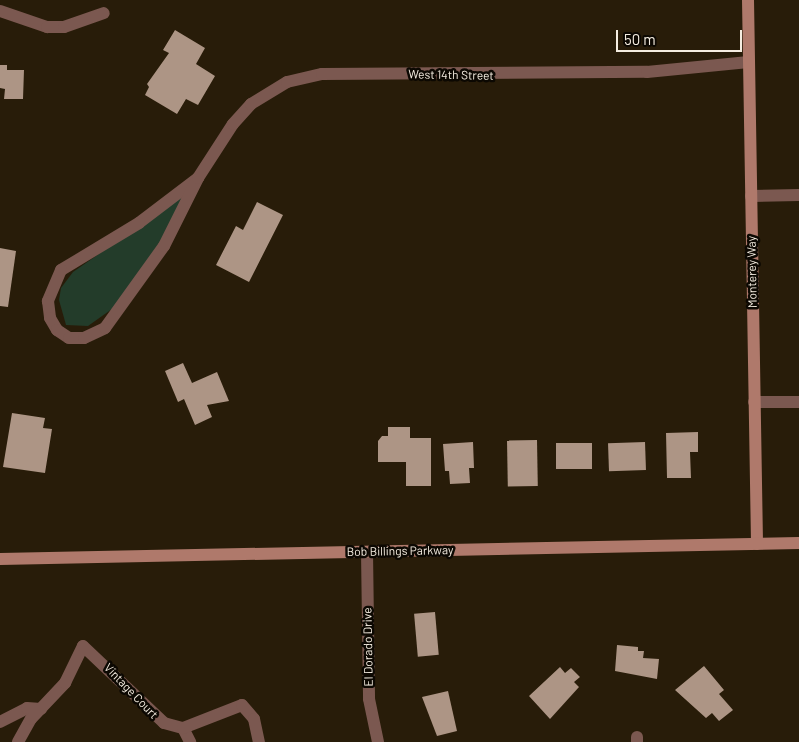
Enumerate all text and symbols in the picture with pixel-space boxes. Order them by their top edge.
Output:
scale bar [619,20,745,52]
text: 50 m [624,30,656,48]
street label: West 14th Street [408,67,494,83]
street label: Monterey Way [744,236,760,308]
street label: Bob Billings Parkway [346,543,454,559]
street label: El Dorado Drive [360,607,376,687]
street label: Vintage Court [101,660,161,722]

